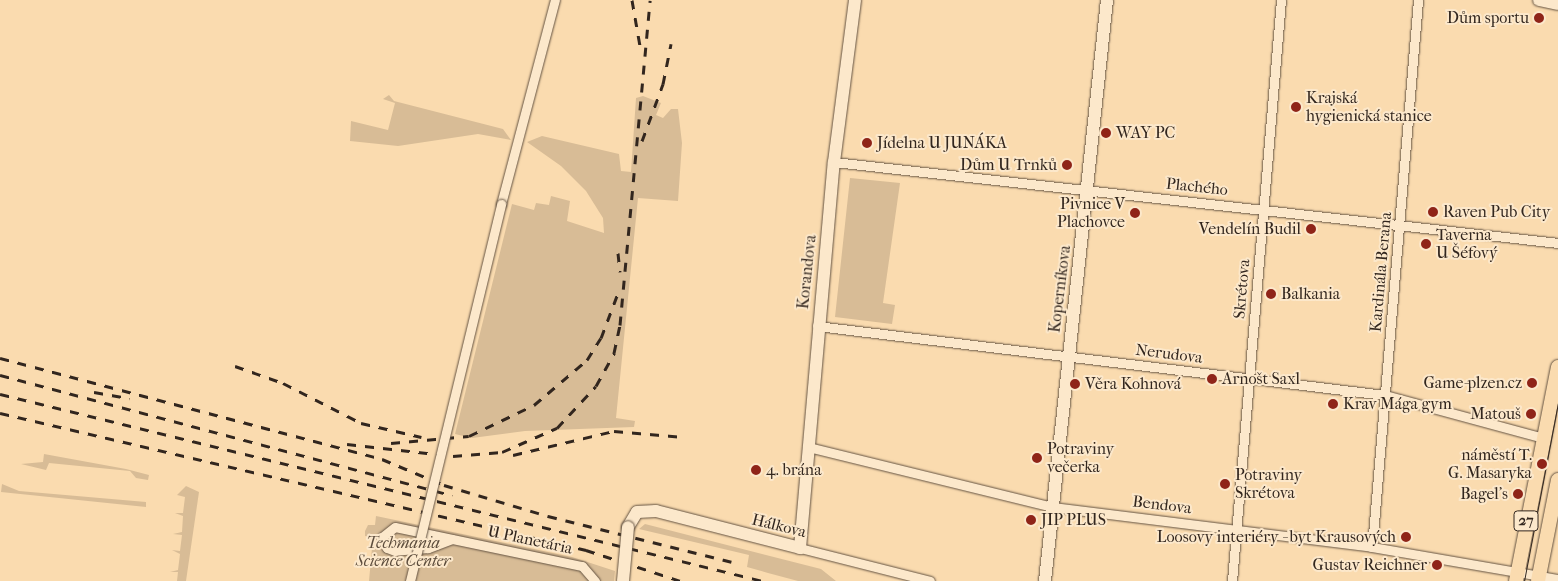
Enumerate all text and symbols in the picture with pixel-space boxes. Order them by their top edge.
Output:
place label: Dům sportu [1447,8,1529,28]
marker: Dům sportu [1533,12,1545,24]
place label: Krajská hygienická stanice [1306,88,1432,126]
marker: Krajská hygienická stanice [1290,101,1302,113]
place label: WAY PC [1116,123,1175,143]
marker: WAY PC [1100,127,1112,139]
place label: Jídelna U JUNÁKA [877,133,1007,153]
marker: Jídelna U JUNÁKA [861,137,873,149]
place label: Dům U Trnků [960,155,1057,175]
marker: Dům U Trnků [1061,159,1073,171]
street label: Plachého [1165,174,1229,200]
place label: Pivnice V Plachovce [1057,194,1125,232]
place label: Raven Pub City [1443,202,1550,222]
marker: Raven Pub City [1427,206,1439,218]
marker: Pivnice V Plachovce [1129,207,1141,219]
street label: Kardinála Berana [1366,211,1396,333]
place label: Vendelín Budil [1199,219,1301,239]
marker: Vendelín Budil [1305,223,1317,235]
place label: Taverna U Šéfový [1436,225,1497,263]
street label: Korandova [794,234,820,310]
marker: Taverna U Šéfový [1420,238,1432,250]
street label: Koperníkova [1045,244,1075,334]
street label: Skrétova [1230,258,1254,320]
place label: Balkania [1281,284,1340,304]
marker: Balkania [1265,288,1277,300]
street label: Nerudova [1134,340,1204,368]
place label: Arnošt Saxl [1222,369,1300,389]
marker: Arnošt Saxl [1206,373,1218,385]
place label: Game-plzen.cz [1424,373,1522,393]
place label: Věra Kohnová [1085,374,1181,394]
marker: Game-plzen.cz [1526,377,1538,389]
marker: Věra Kohnová [1069,378,1081,390]
place label: Krav Mága gym [1343,394,1452,414]
marker: Krav Mága gym [1327,398,1339,410]
place label: Matouš [1470,404,1521,424]
marker: Matouš [1525,408,1537,420]
place label: Potraviny večerka [1047,439,1114,477]
place label: náměstí T. G. Masaryka [1448,445,1532,483]
marker: Potraviny večerka [1031,452,1043,464]
marker: náměstí T. G. Masaryka [1536,458,1548,470]
place label: 4. brána [766,460,822,480]
marker: 4. brána [750,464,762,476]
place label: Potraviny Skrétova [1235,465,1302,503]
marker: Potraviny Skrétova [1219,478,1231,490]
place label: Bagel's [1460,484,1508,504]
marker: Bagel's [1512,488,1524,500]
street label: Bendova [1131,492,1193,518]
road number: 27 [1514,508,1538,534]
street label: Hálkova [750,510,808,542]
place label: JIP PLUS [1041,510,1106,530]
marker: JIP PLUS [1025,514,1037,526]
street label: U Planetária [486,522,574,558]
place label: Loosovy interiéry - byt Krausových [1157,527,1396,547]
marker: Loosovy interiéry - byt Krausových [1400,531,1412,543]
park label: Techmania Science Center [356,533,450,571]
place label: Gustav Reichner [1313,555,1427,575]
marker: Gustav Reichner [1431,559,1443,571]

